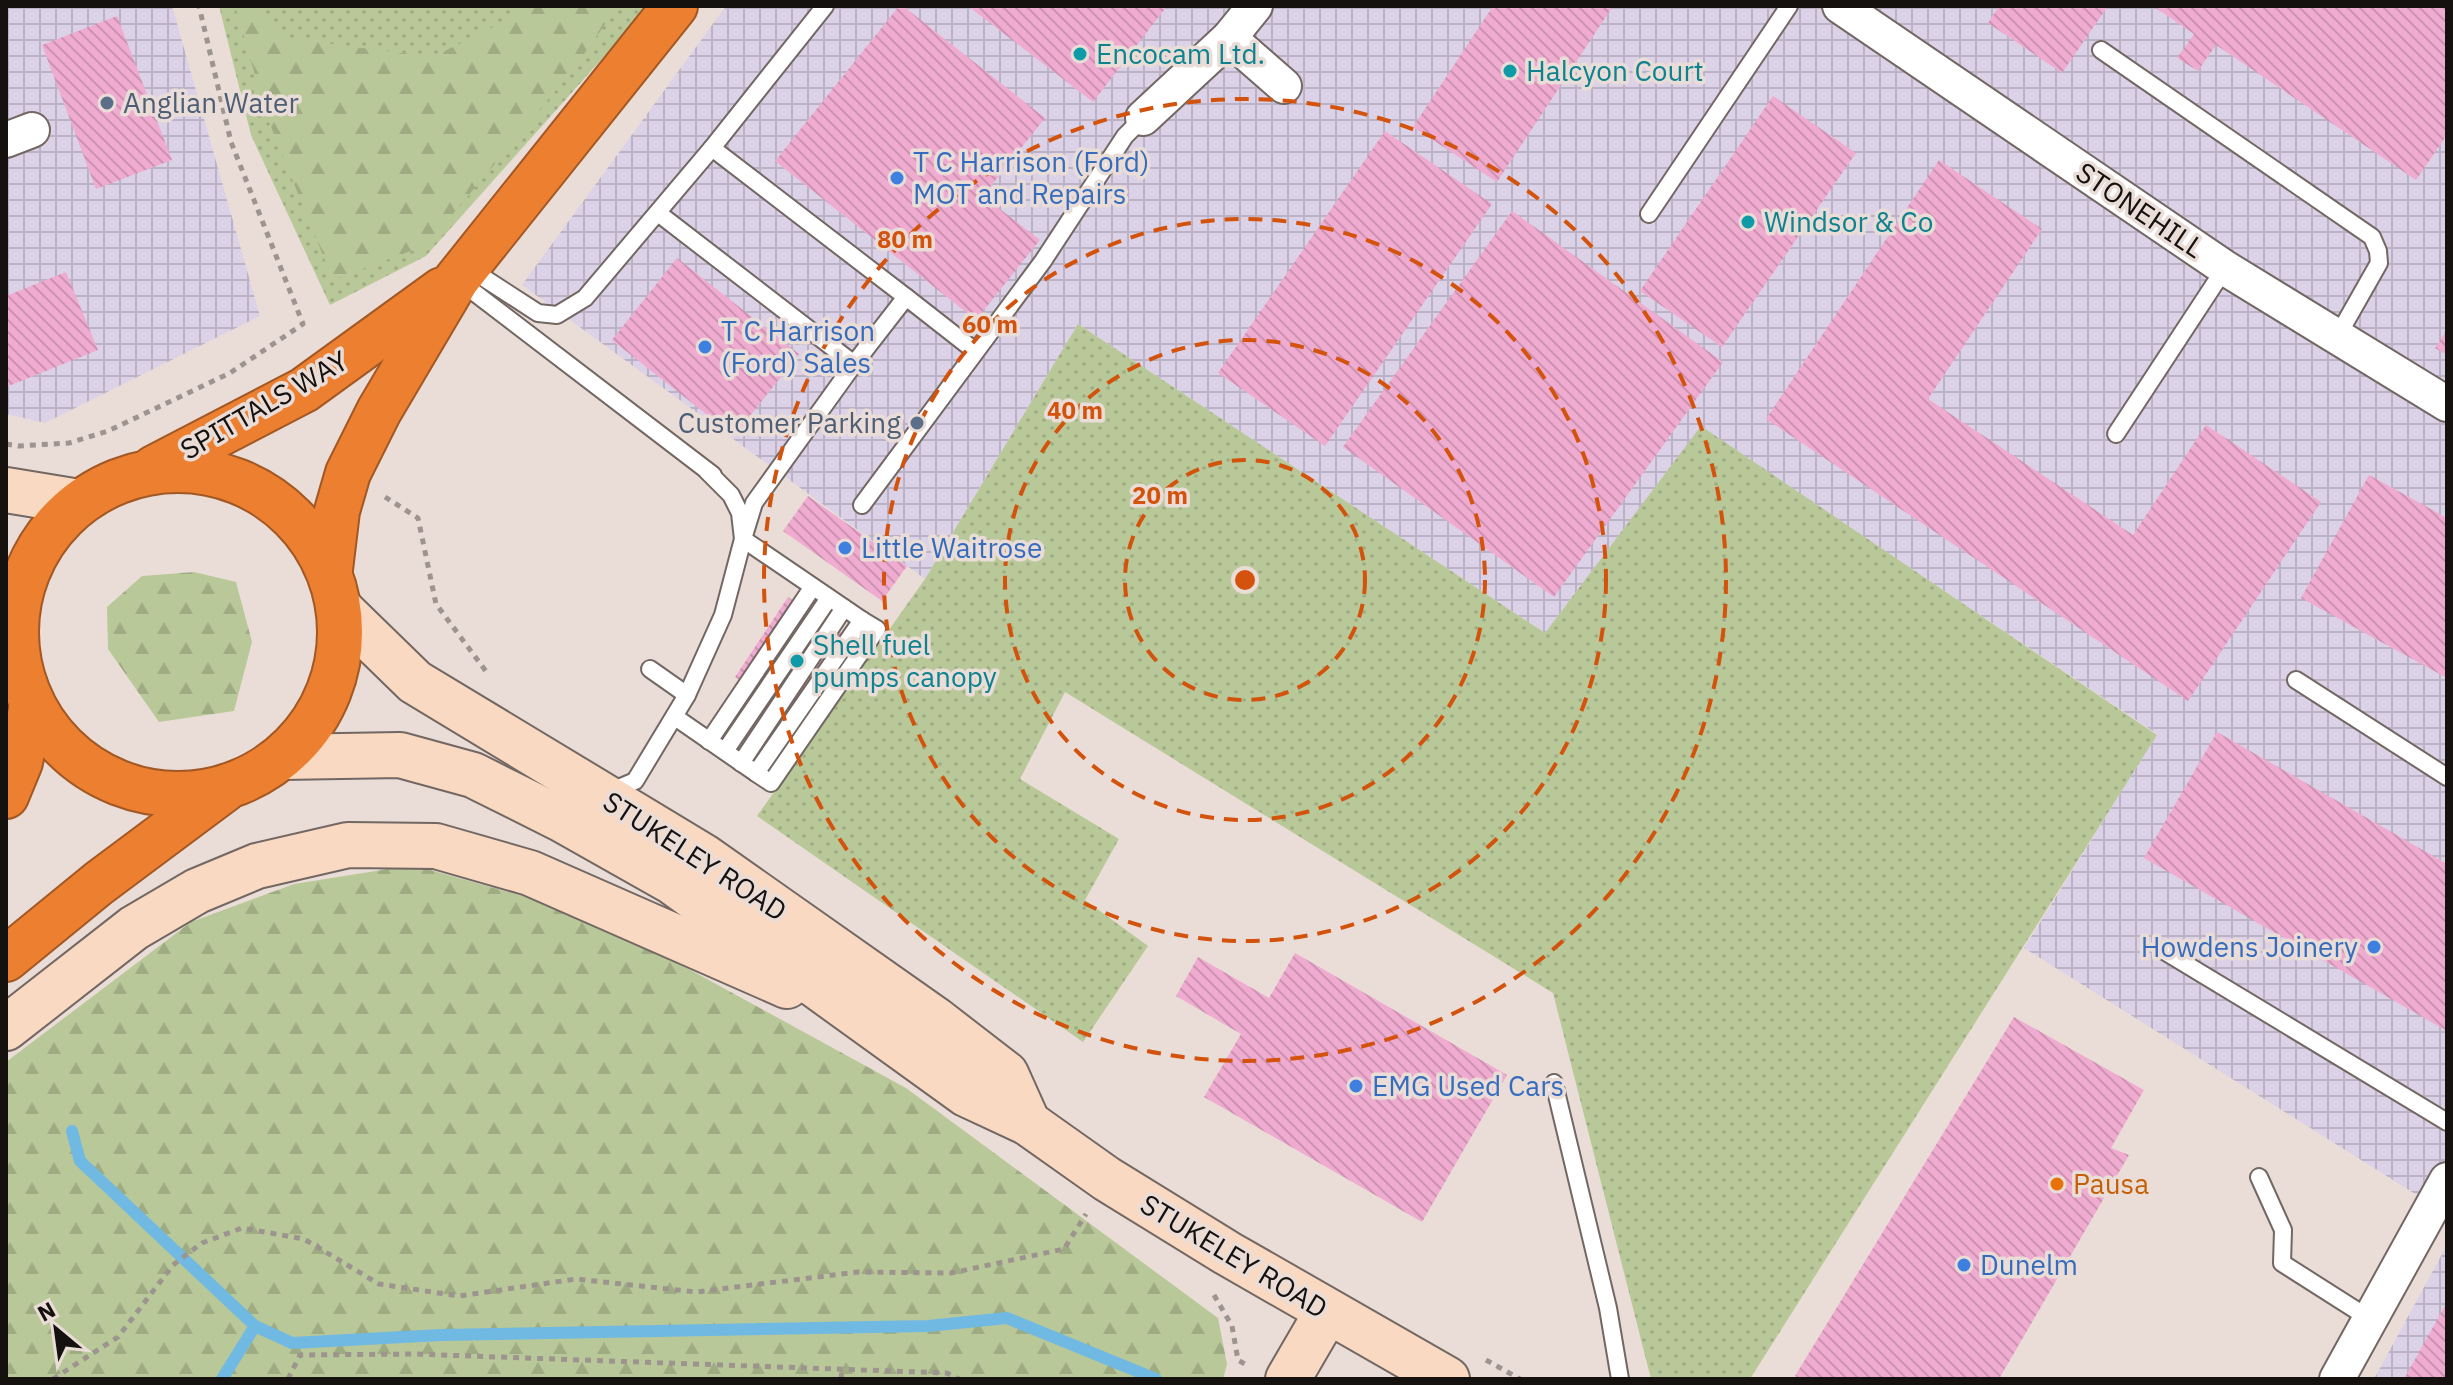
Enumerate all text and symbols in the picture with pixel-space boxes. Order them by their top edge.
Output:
place label: Encocam Ltd. [1096,35,1265,72]
marker: Encocam Ltd. [1071,45,1089,63]
place label: Halcyon Court [1526,52,1704,89]
marker: Halcyon Court [1501,62,1519,80]
place label: Anglian Water [123,84,299,121]
marker: Anglian Water [98,94,116,112]
place label: T C Harrison (Ford) MOT and Repairs [913,143,1150,212]
street label: STONEHILL [2069,153,2211,266]
marker: T C Harrison (Ford) MOT and Repairs [888,169,906,187]
place label: Windsor & Co [1764,203,1933,240]
marker: Windsor & Co [1739,213,1757,231]
text: 80 m [877,223,933,255]
text: 60 m [962,308,1018,340]
place label: T C Harrison (Ford) Sales [721,312,875,381]
marker: T C Harrison (Ford) Sales [696,338,714,356]
street label: SPITTALS WAY [173,341,355,468]
text: 40 m [1047,394,1103,426]
place label: Customer Parking [678,404,901,441]
marker: Customer Parking [908,414,926,432]
text: 20 m [1132,479,1188,511]
place label: Little Waitrose [861,529,1042,566]
marker: Little Waitrose [836,539,854,557]
centre of rings [1231,566,1259,594]
place label: Shell fuel pumps canopy [813,626,997,695]
marker: Shell fuel pumps canopy [788,652,806,670]
street label: STUKELEY ROAD [596,782,794,929]
place label: Howdens Joinery [2141,928,2358,965]
marker: Howdens Joinery [2365,938,2383,956]
place label: EMG Used Cars [1372,1067,1564,1104]
marker: EMG Used Cars [1347,1077,1365,1095]
place label: Pausa [2073,1165,2149,1202]
marker: Pausa [2048,1175,2066,1193]
street label: STUKELEY ROAD [1134,1185,1335,1326]
place label: Dunelm [1980,1246,2078,1283]
marker: Dunelm [1955,1256,1973,1274]
north arrow [16,1289,96,1369]
text: N [32,1295,60,1328]

